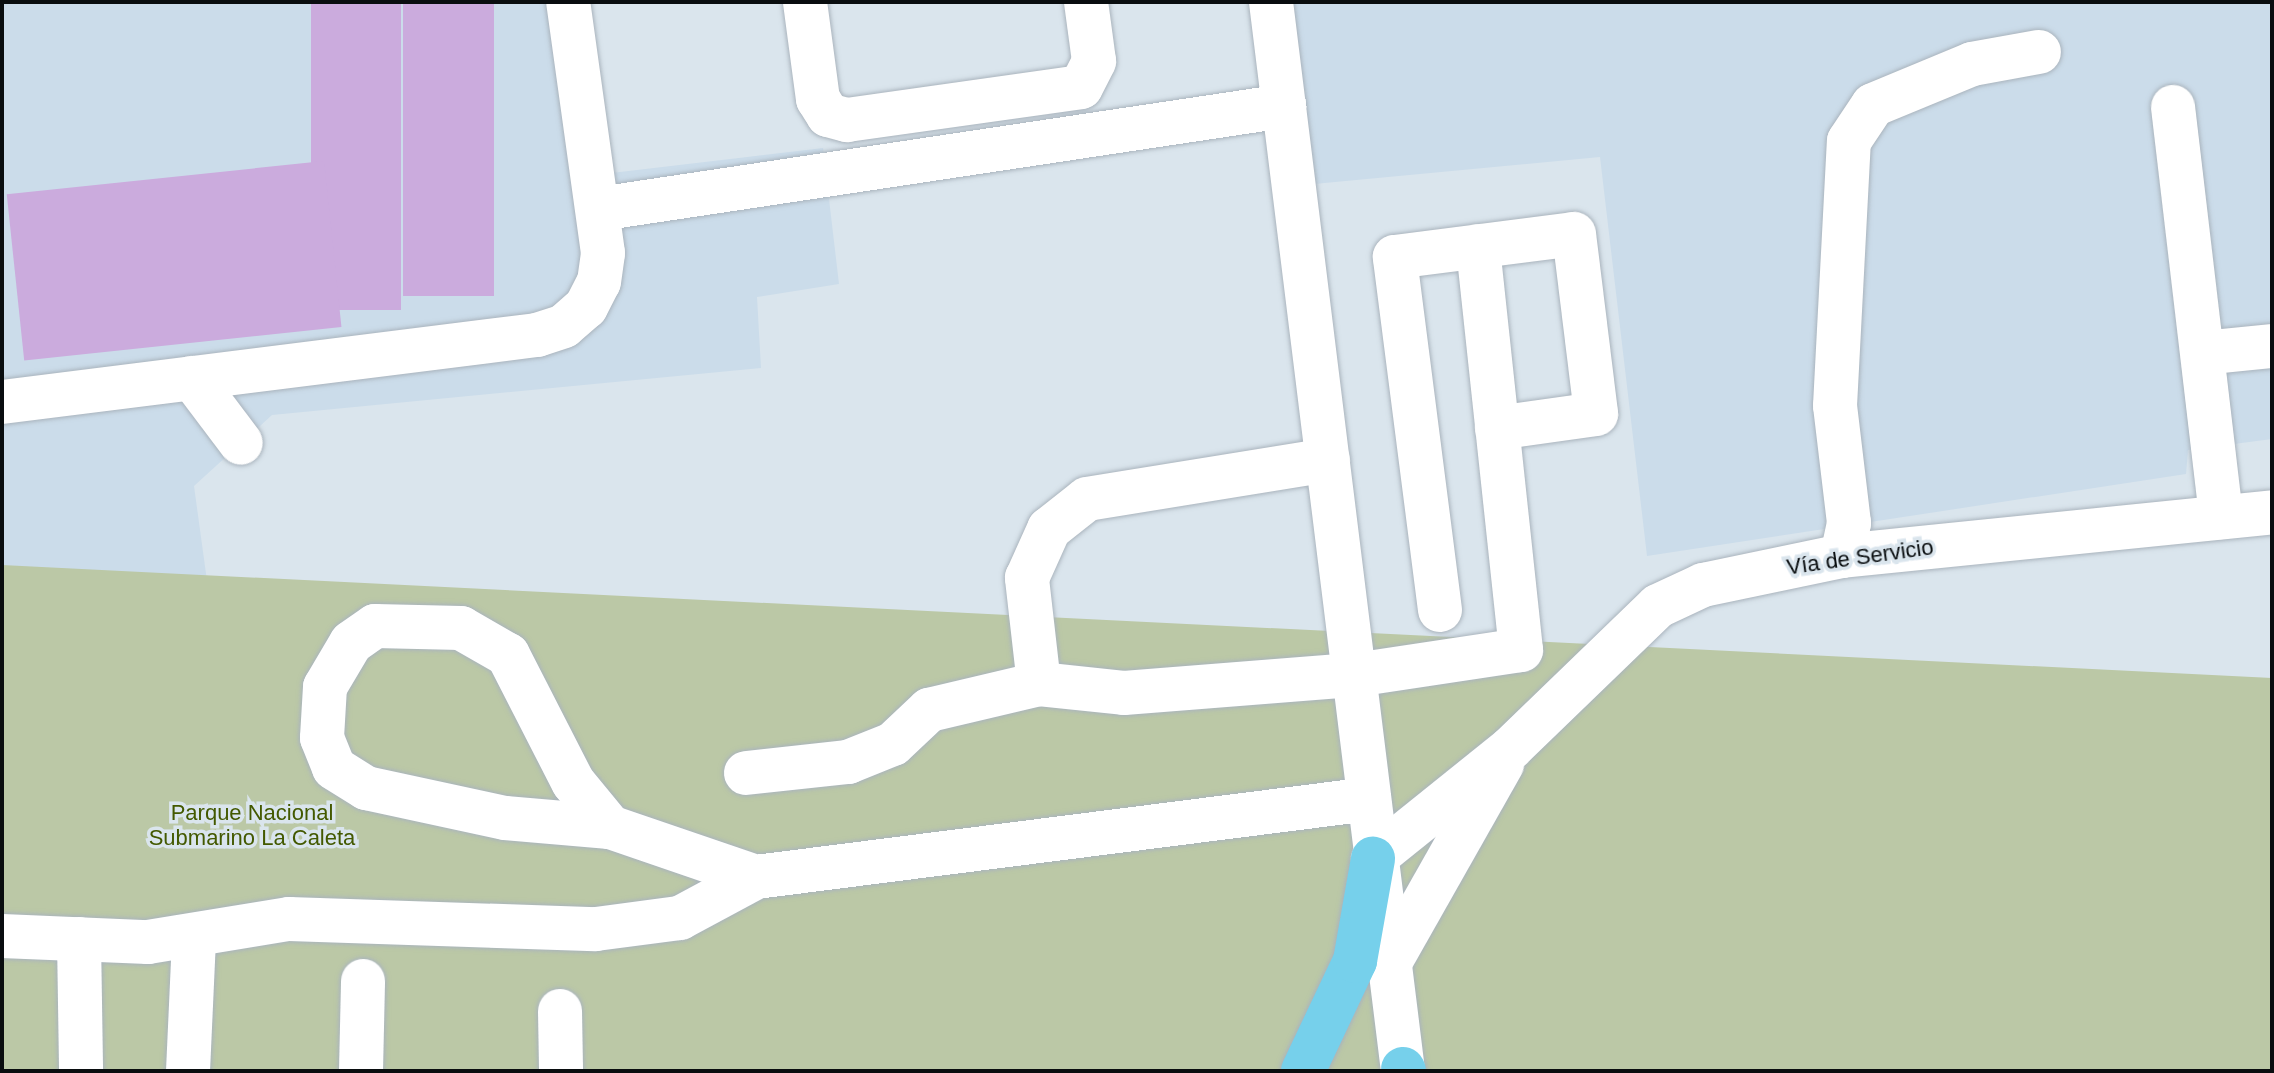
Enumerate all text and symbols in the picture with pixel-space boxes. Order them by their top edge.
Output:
street label: Vía de Servicio [1785,534,1935,580]
park label: Parque Nacional Submarino La Caleta [149,799,355,850]

